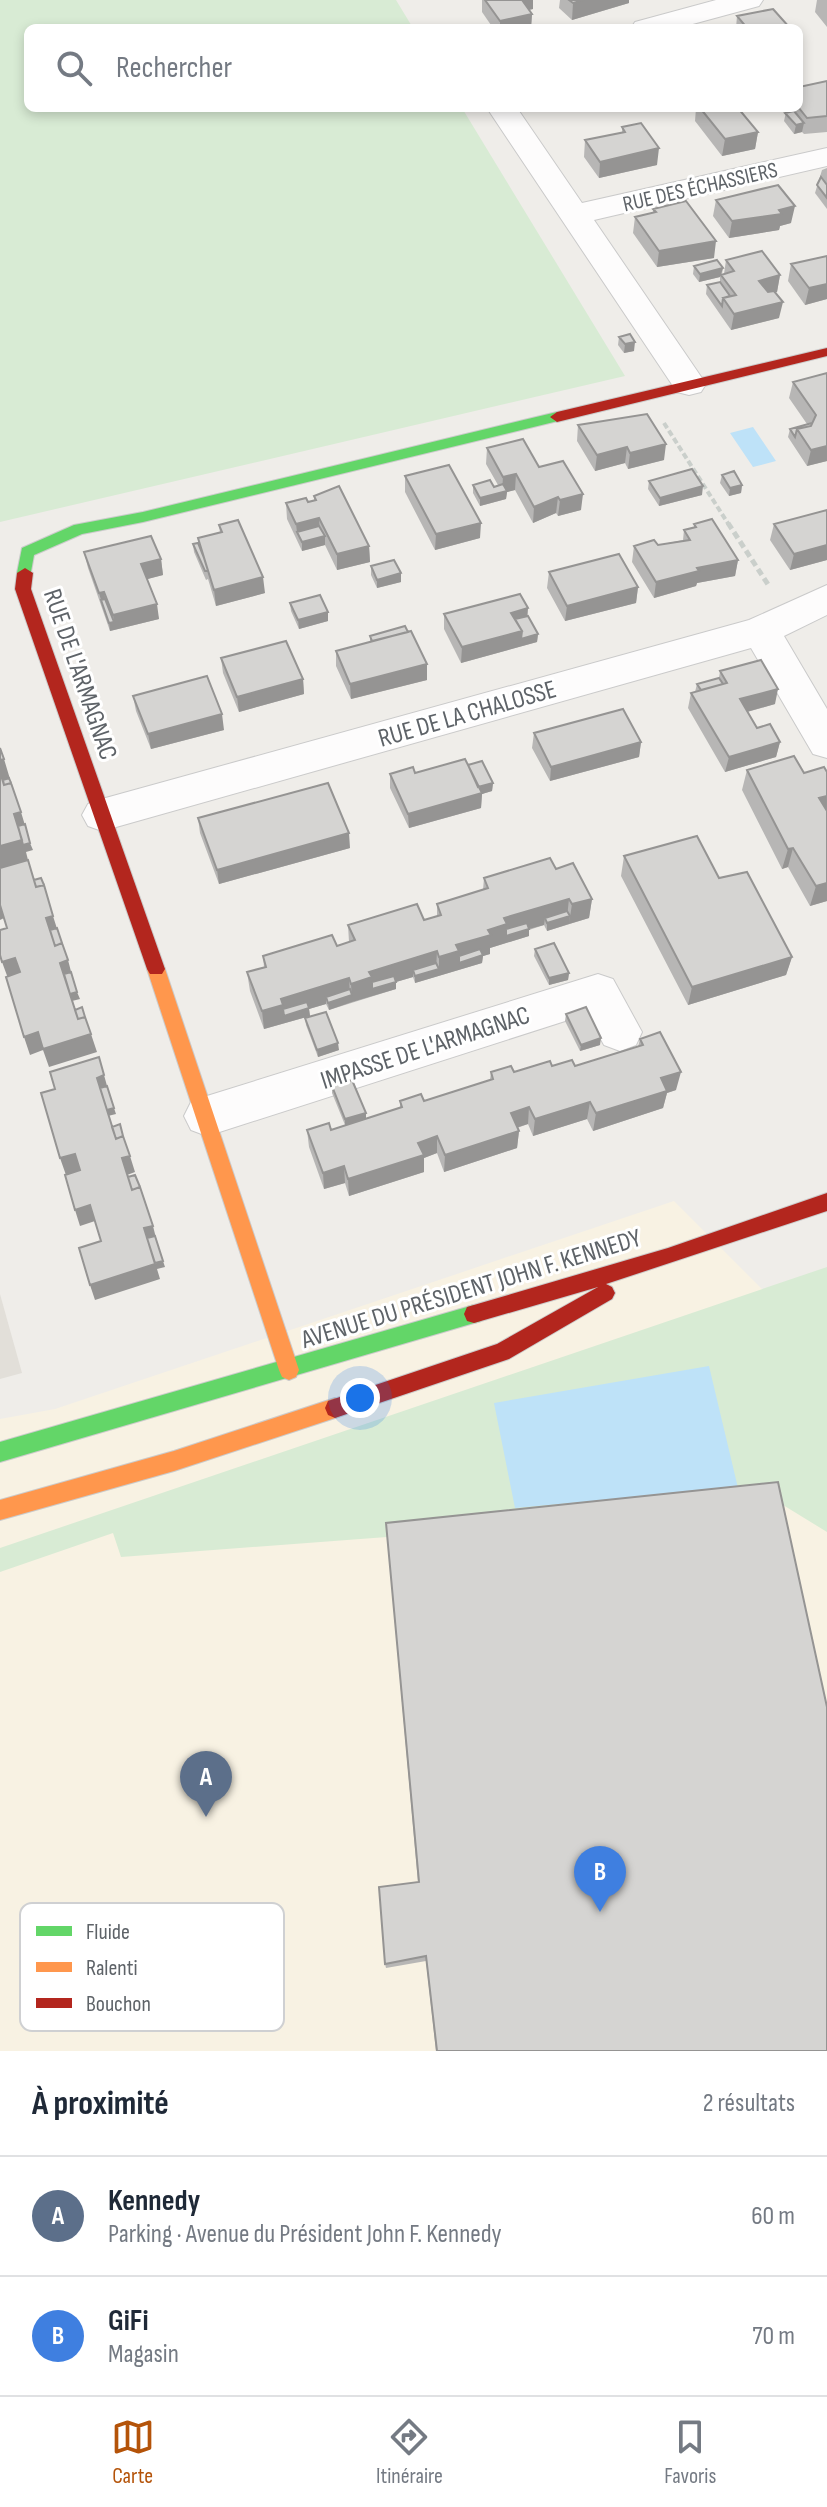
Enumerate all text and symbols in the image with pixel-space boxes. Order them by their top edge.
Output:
search box [24,24,803,112]
icon: search [52,46,96,90]
text: Rechercher [116,50,232,86]
street label: RUE DES ÉCHASSIERS [620,157,780,218]
street label: RUE DE L'ARMAGNAC [36,585,123,764]
street label: RUE DE LA CHALOSSE [375,674,560,755]
street label: IMPASSE DE L'ARMAGNAC [317,1000,534,1097]
street label: AVENUE DU PRÉSIDENT JOHN F. KENNEDY [297,1223,645,1356]
your location [340,1378,380,1418]
pin: A [180,1751,232,1817]
pin: B [574,1846,626,1912]
legend [20,1903,284,2031]
text: Fluide [86,1919,130,1946]
text: Ralenti [86,1955,138,1982]
text: Bouchon [86,1991,151,2018]
text: À proximité [32,2083,169,2124]
text: 2 résultats [703,2088,795,2119]
text: Kennedy [108,2183,200,2219]
text: A [52,2201,64,2232]
text: 60 m [751,2201,795,2232]
text: Parking · Avenue du Président John F. Kennedy [108,2219,502,2250]
text: GiFi [108,2303,149,2339]
text: B [52,2321,64,2352]
text: 70 m [752,2321,795,2352]
text: Magasin [108,2339,179,2370]
tab: Carte [111,2415,155,2490]
tab: Itinéraire [376,2415,443,2490]
tab: Favoris [664,2415,716,2490]

